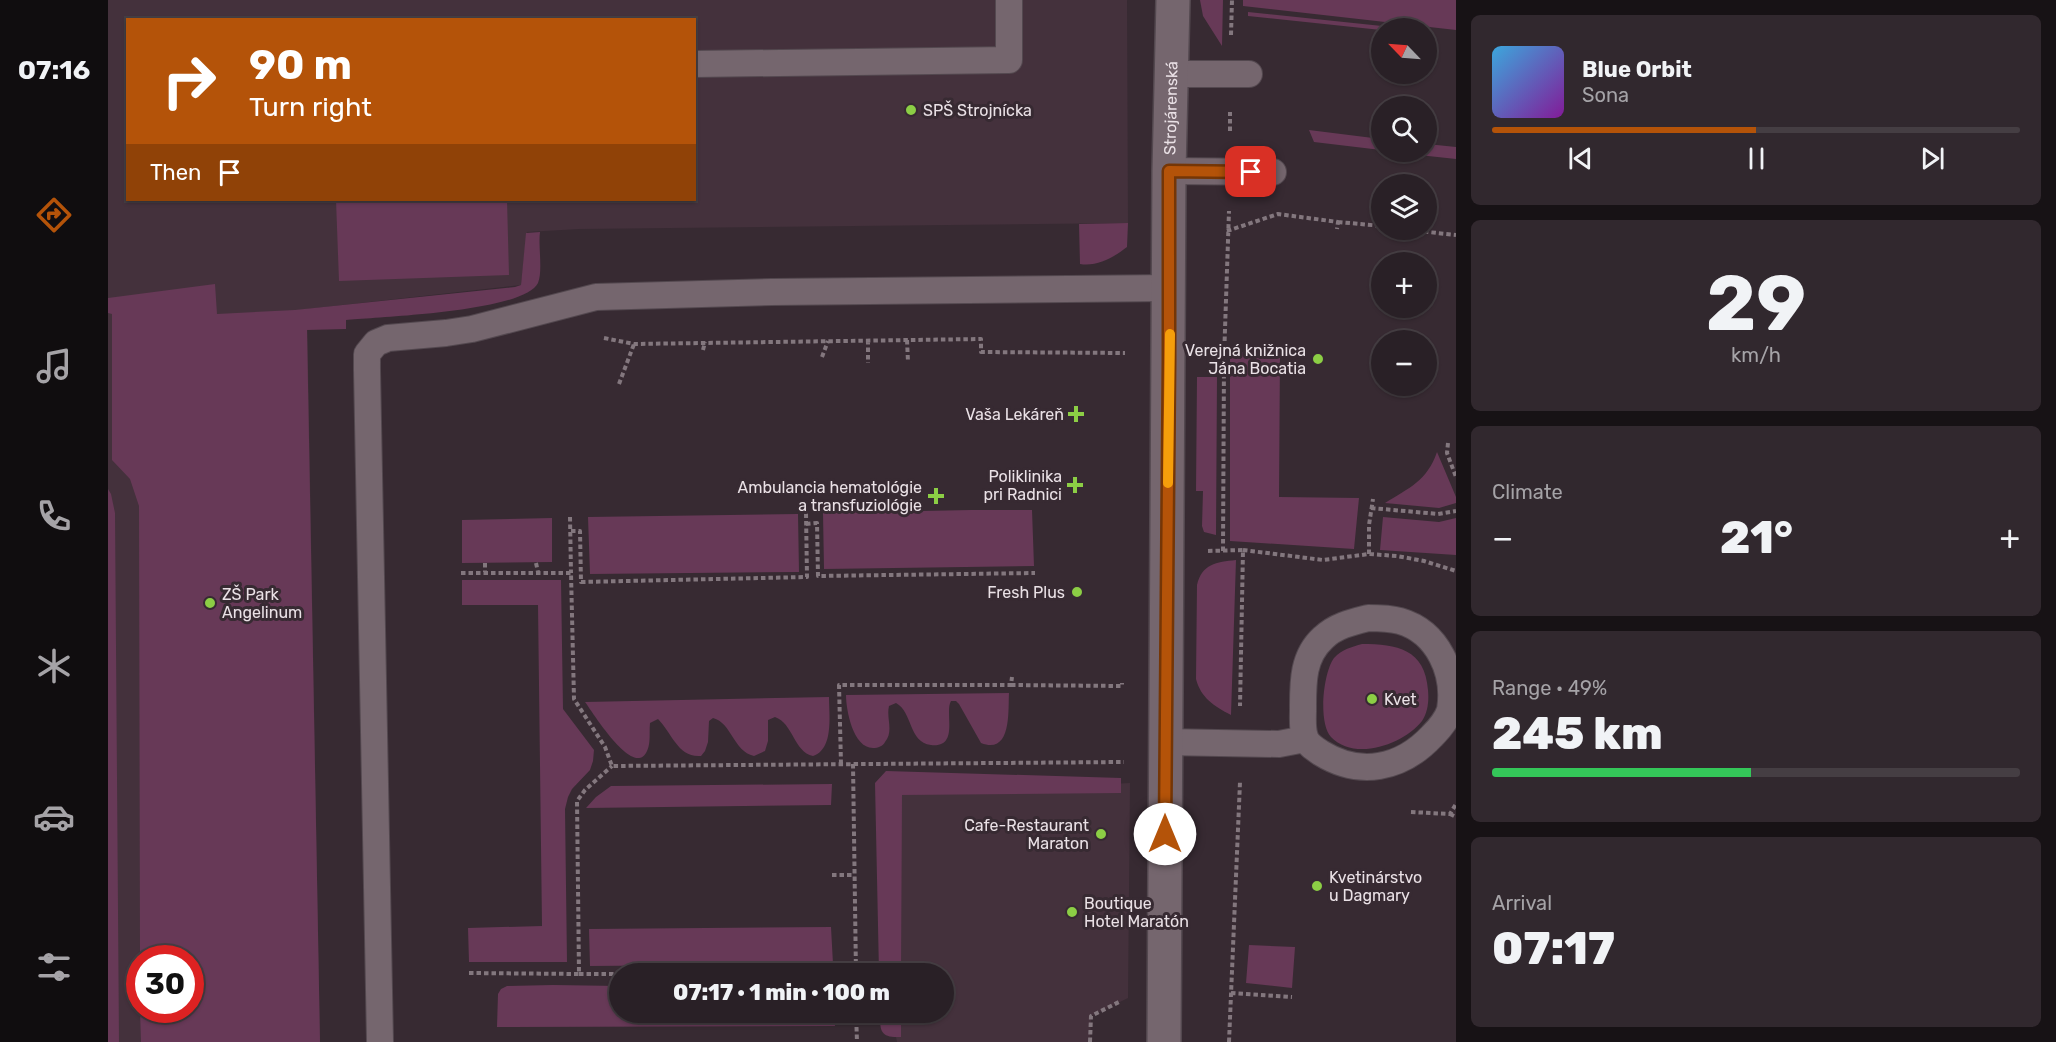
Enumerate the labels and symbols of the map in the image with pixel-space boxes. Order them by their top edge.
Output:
north arrow [1371,18,1437,84]
street label: Strojárenská [1160,61,1182,155]
place label: SPŠ Strojnícka [923,100,1032,120]
marker: SPŠ Strojnícka [904,103,918,117]
pin [1225,146,1276,197]
place label: Verejná knižnica Jána Bocatia [1185,341,1306,378]
marker: Verejná knižnica Jána Bocatia [1311,352,1325,366]
place label: Vaša Lekáreň [965,405,1064,424]
marker: Vaša Lekáreň [1069,407,1083,421]
place label: Poliklinika pri Radnici [983,467,1062,504]
marker: Poliklinika pri Radnici [1066,476,1084,494]
place label: Ambulancia hematológie a transfuziológie [737,478,922,515]
marker: Ambulancia hematológie a transfuziológie [927,487,945,505]
place label: Fresh Plus [987,583,1065,602]
place label: ZŠ Park Angelinum [222,584,302,622]
marker: Fresh Plus [1070,585,1084,599]
marker: ZŠ Park Angelinum [203,596,217,610]
place label: Kvet [1384,690,1417,709]
marker: Kvet [1365,692,1379,706]
position arrow [1133,802,1197,866]
place label: Cafe-Restaurant Maraton [964,816,1089,853]
marker: Cafe-Restaurant Maraton [1094,827,1108,841]
place label: Kvetinárstvo u Dagmary [1329,868,1422,905]
marker: Kvetinárstvo u Dagmary [1310,879,1324,893]
place label: Boutique Hotel Maratón [1084,894,1189,931]
marker: Boutique Hotel Maratón [1065,905,1079,919]
speed limit sign: 30 [126,945,204,1023]

